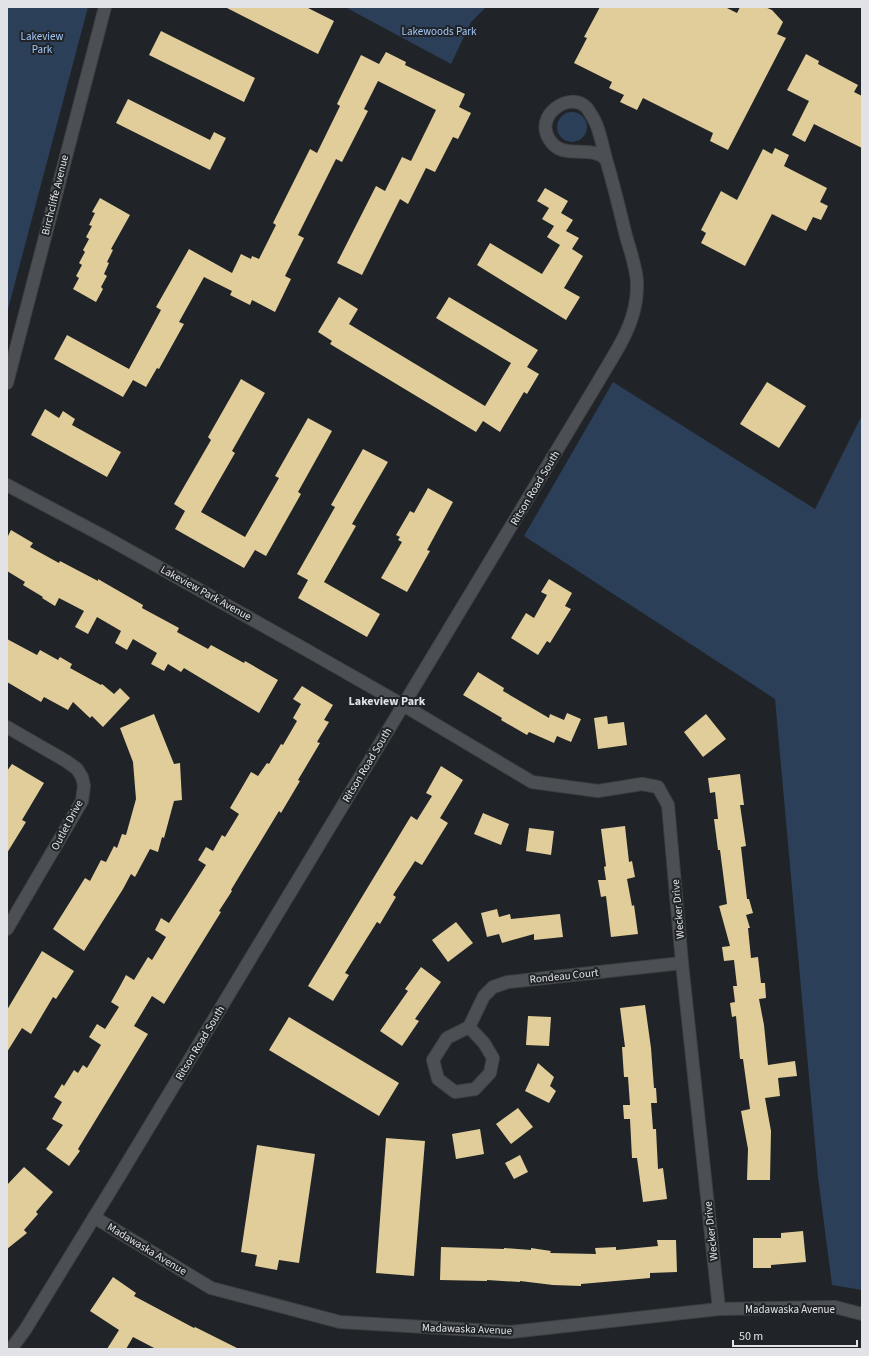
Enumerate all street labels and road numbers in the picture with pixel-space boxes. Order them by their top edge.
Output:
street label: Birchcliffe Avenue [38,153,72,237]
street label: Ritson Road South [507,448,563,528]
street label: Lakeview Park Avenue [158,562,255,624]
street label: Ritson Road South [339,725,395,805]
street label: Outlet Drive [47,797,87,853]
street label: Wecker Drive [668,878,688,939]
street label: Rondeau Court [529,965,599,987]
street label: Ritson Road South [172,1003,228,1083]
street label: Wecker Drive [700,1200,722,1261]
street label: Madawaska Avenue [105,1219,190,1279]
street label: Madawaska Avenue [745,1302,836,1317]
street label: Madawaska Avenue [422,1320,513,1338]

